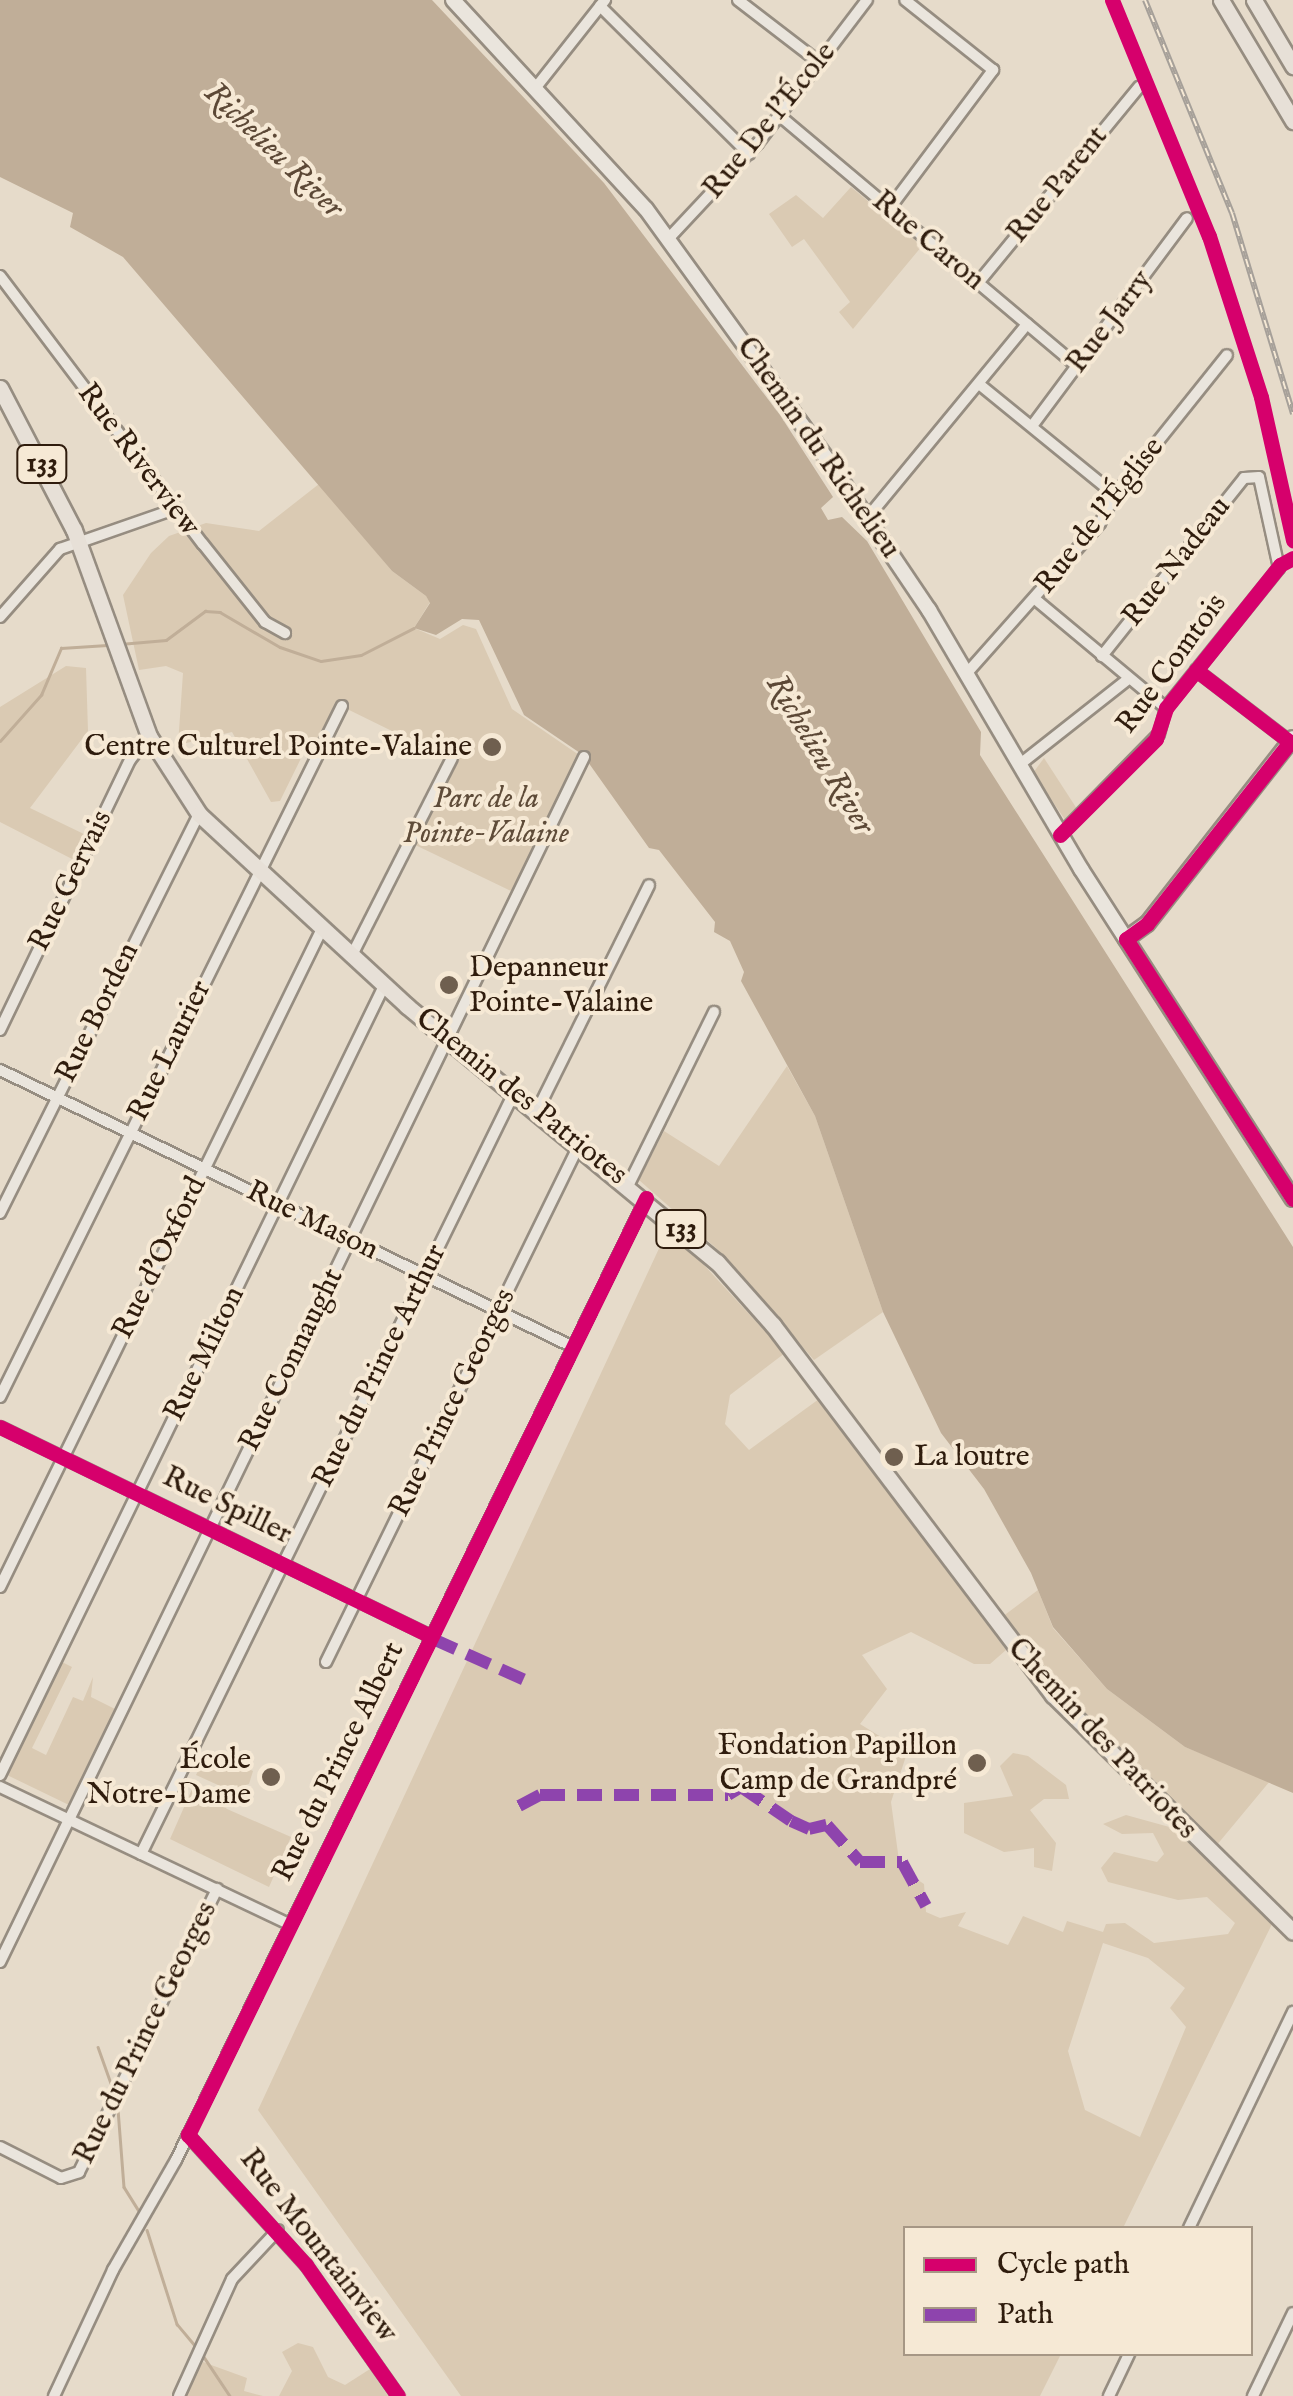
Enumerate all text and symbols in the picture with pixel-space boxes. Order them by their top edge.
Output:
street label: Rue De l'École [696,35,844,207]
water label: Richelieu River [195,75,351,227]
street label: Rue Parent [1000,119,1116,251]
street label: Rue Caron [864,183,992,299]
street label: Rue Jarry [1060,263,1160,381]
street label: Chemin du Richelieu [728,331,908,565]
street label: Rue Riverview [69,377,207,543]
street label: Rue de l'Église [1028,430,1172,602]
road number: 133 [15,441,70,487]
street label: Rue Nadeau [1115,490,1239,634]
street label: Rue Comtois [1109,587,1235,741]
water label: Richelieu River [756,668,882,842]
place label: Centre Culturel Pointe-Valaine [84,729,472,765]
marker: Centre Culturel Pointe-Valaine [481,736,503,758]
park label: Parc de la Pointe-Valaine [403,781,569,852]
street label: Rue Gervais [22,805,120,957]
street label: Rue Borden [49,937,147,1089]
place label: Depanneur Pointe-Valaine [469,950,653,1020]
marker: Depanneur Pointe-Valaine [438,974,460,996]
street label: Rue Laurier [120,975,220,1127]
street label: Chemin des Patriotes [408,1001,634,1193]
street label: Rue d'Oxford [105,1171,215,1345]
street label: Rue Mason [240,1174,384,1268]
road number: 133 [654,1206,708,1252]
street label: Rue du Prince Arthur [305,1239,455,1493]
street label: Rue Connaught [232,1263,352,1457]
street label: Rue Milton [157,1281,253,1427]
street label: Rue Prince Georges [382,1283,524,1523]
place label: La loutre [914,1439,1030,1475]
marker: La loutre [883,1446,905,1468]
street label: Rue Spiller [157,1459,297,1553]
street label: Chemin des Patriotes [1000,1631,1204,1847]
street label: Rue du Prince Albert [265,1636,413,1888]
place label: Fondation Papillon Camp de Grandpré [718,1728,957,1798]
place label: École Notre-Dame [87,1742,251,1812]
marker: Fondation Papillon Camp de Grandpré [966,1752,988,1774]
marker: École Notre-Dame [260,1766,282,1788]
street label: Rue du Prince Georges [67,1896,225,2170]
street label: Rue Mountainview [231,2142,405,2350]
legend [903,2226,1253,2356]
text: Cycle path [997,2246,1130,2284]
text: Path [997,2296,1053,2334]

